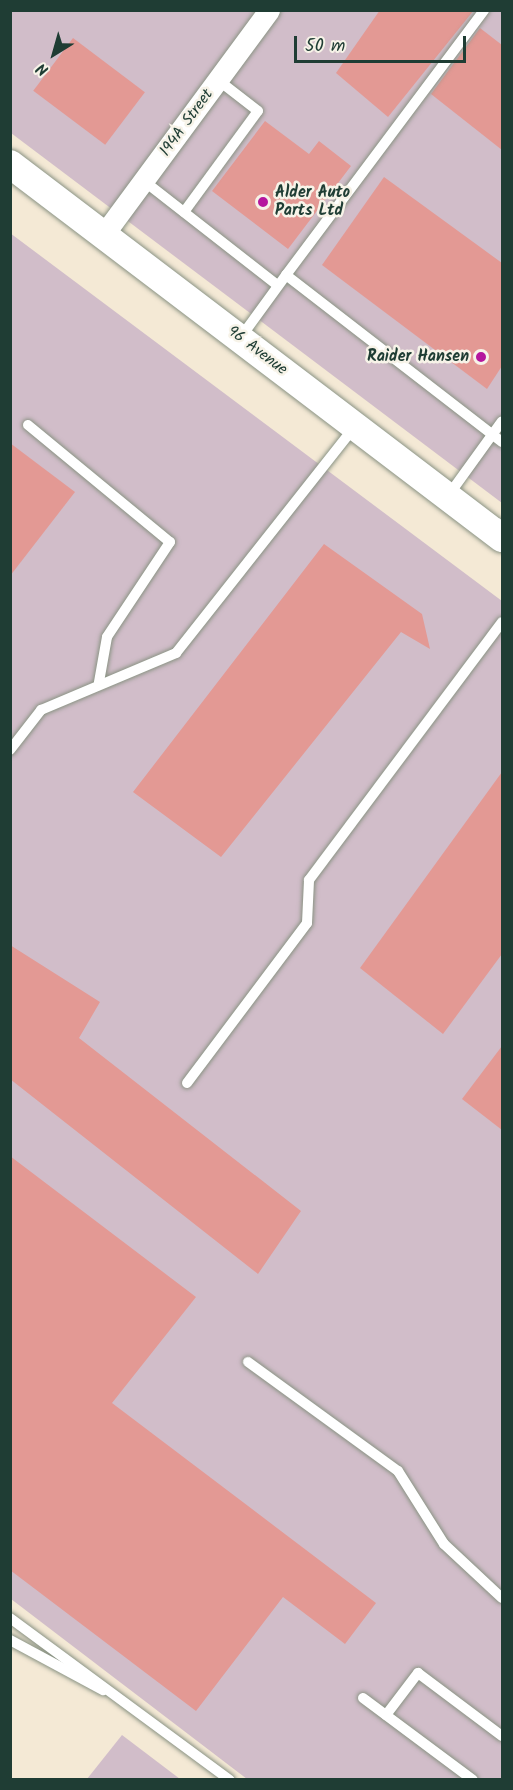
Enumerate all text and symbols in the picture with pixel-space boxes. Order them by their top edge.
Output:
north arrow [24,24,84,84]
scale bar [297,24,470,62]
text: 50 m [305,32,345,61]
text: N [31,56,54,82]
street label: 194A Street [156,86,218,160]
place label: Alder Auto Parts Ltd [275,183,350,221]
marker: Alder Auto Parts Ltd [256,195,270,209]
street label: 96 Avenue [223,322,291,380]
place label: Raider Hansen [367,347,469,367]
marker: Raider Hansen [474,350,488,364]

